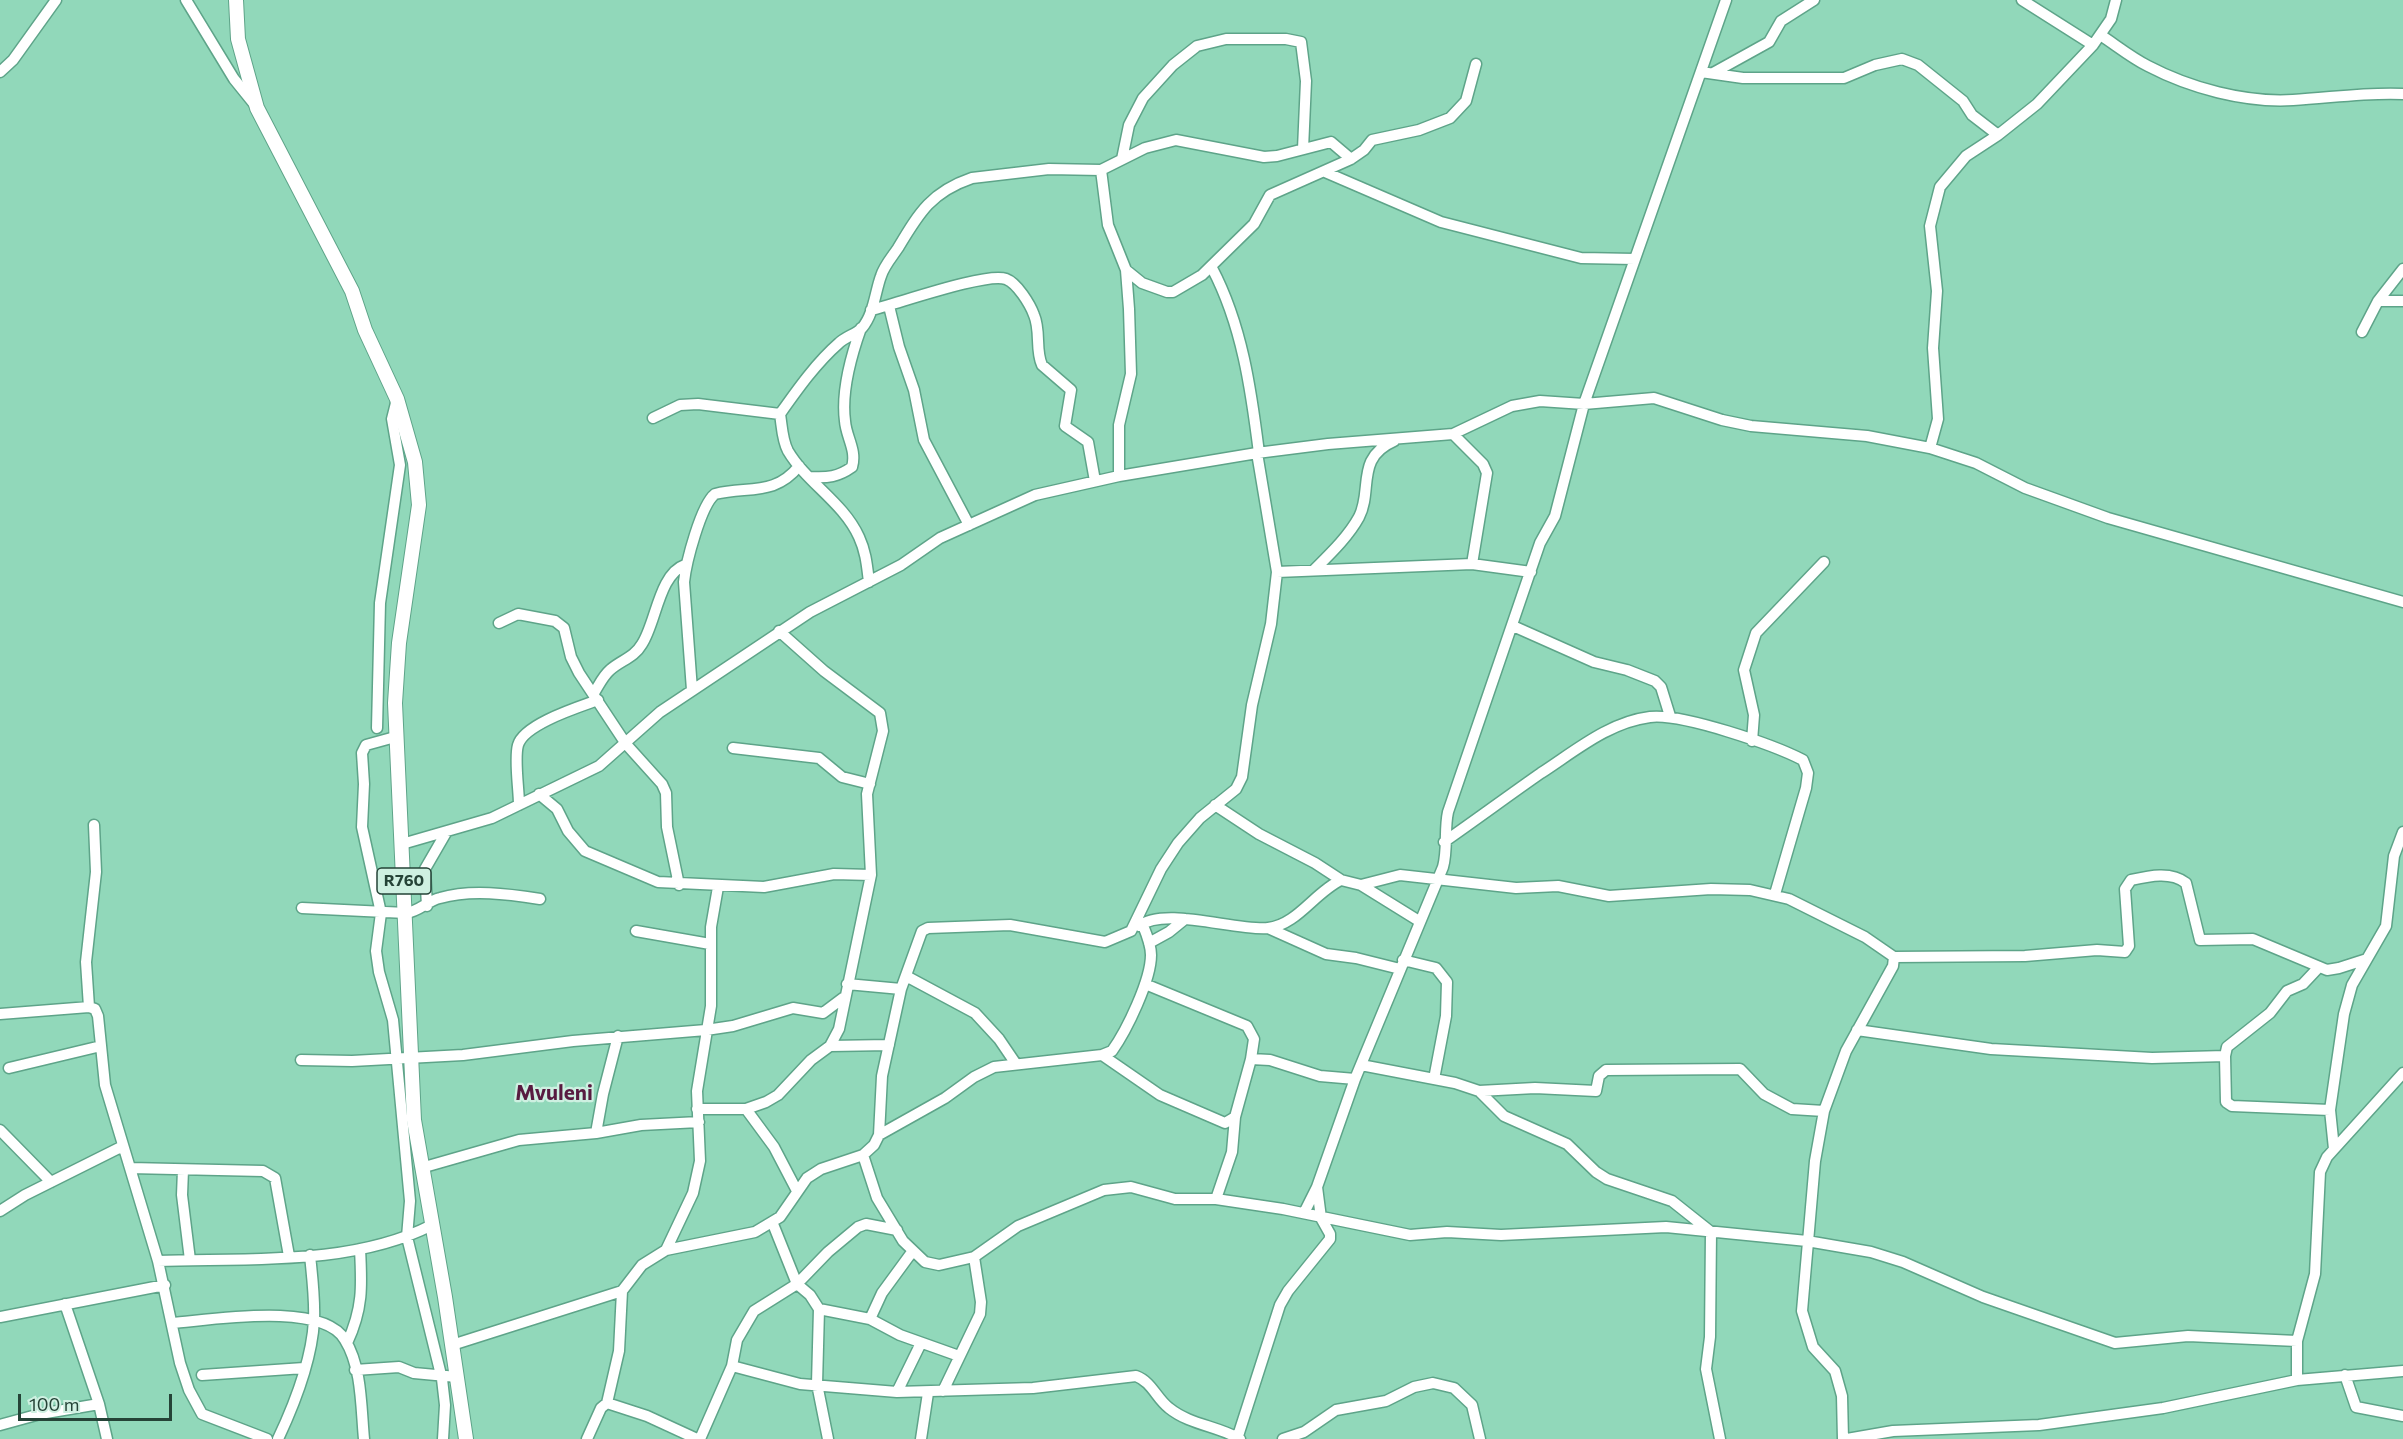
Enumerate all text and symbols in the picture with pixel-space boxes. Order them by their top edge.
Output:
road number: R760 [377,868,431,894]
district label: Mvuleni [515,1080,593,1106]
scale bar [21,1382,176,1420]
text: 100 m [29,1393,79,1415]

